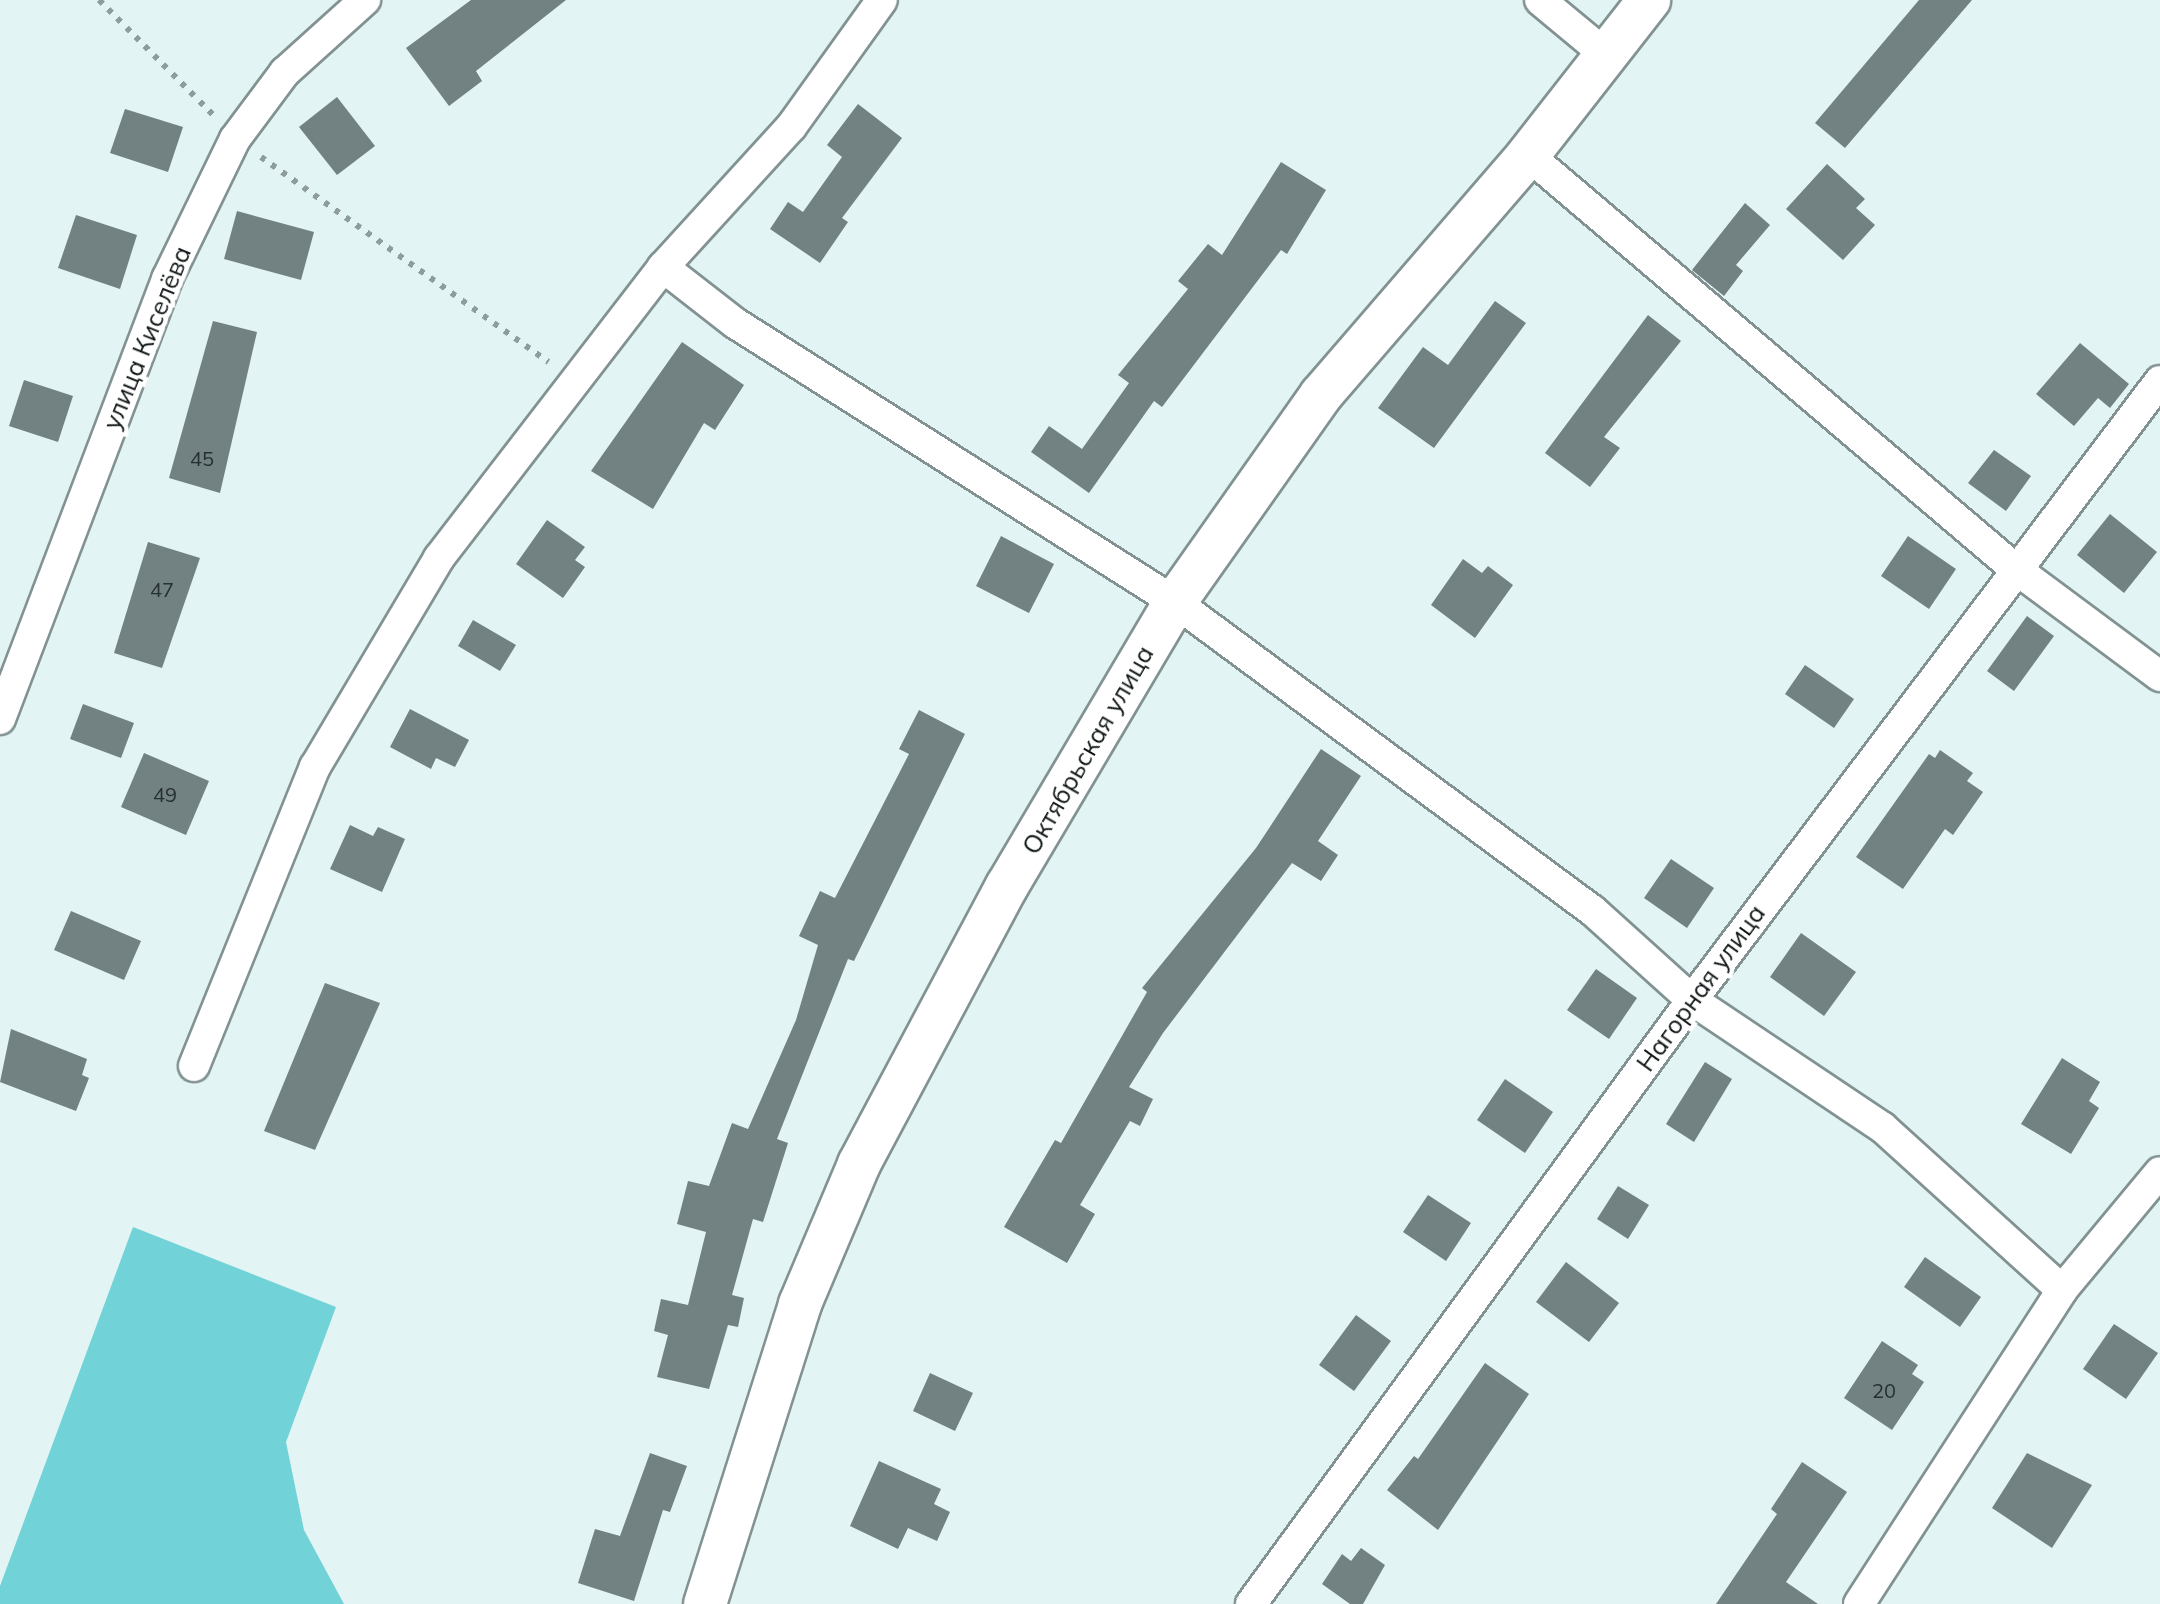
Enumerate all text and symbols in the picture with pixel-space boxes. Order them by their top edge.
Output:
street label: улица Киселёва [97,242,197,434]
house number: 45 [190,446,214,470]
house number: 47 [150,577,174,601]
street label: Октябрьская улица [1016,640,1160,860]
house number: 49 [153,782,177,806]
street label: Нагорная улица [1630,899,1772,1077]
house number: 20 [1872,1378,1896,1402]

